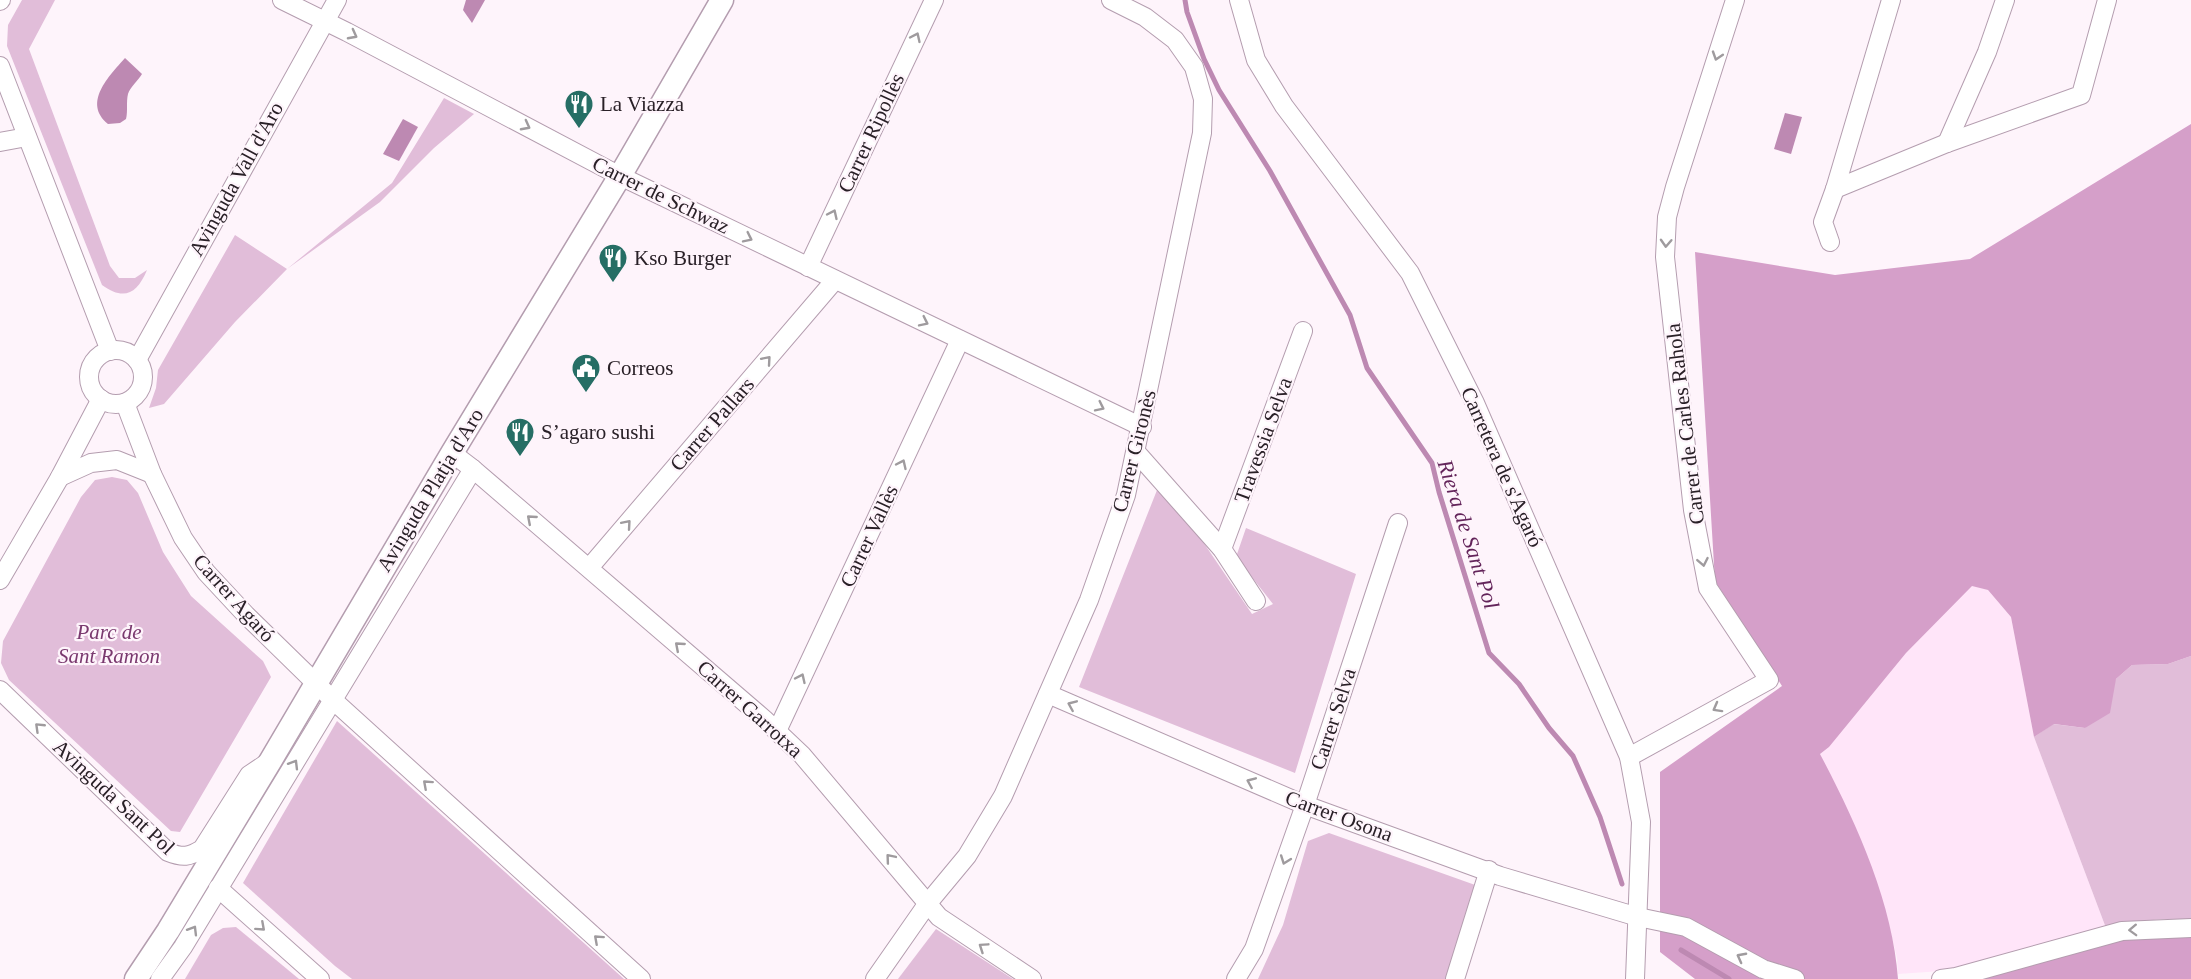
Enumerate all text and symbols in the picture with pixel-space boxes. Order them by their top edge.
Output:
one-way arrow [347,28,357,39]
one-way arrow [909,33,921,44]
one-way arrow [1711,50,1724,61]
street label: Carrer Ripollès [833,70,909,196]
restaurant icon: La Viazza [563,88,595,130]
place label: La Viazza [600,92,685,116]
street label: Avinguda Vall d'Aro [184,98,288,260]
one-way arrow [520,119,530,130]
street label: Carrer de Schwaz [589,151,733,239]
one-way arrow [826,209,838,220]
one-way arrow [742,230,753,242]
one-way arrow [1659,239,1672,248]
restaurant icon: Kso Burger [597,242,629,284]
place label: Kso Burger [634,246,731,270]
one-way arrow [918,315,929,327]
street label: Carrer de Carles Rahola [1661,321,1709,526]
public building icon: Correos [570,352,602,394]
place label: Correos [607,356,674,380]
one-way arrow [760,356,771,367]
street label: Carrer Pallars [665,372,759,476]
street label: Travessia Selva [1229,373,1297,506]
street label: Carretera de s'Agaró [1456,383,1548,551]
street label: Carrer Gironès [1107,387,1161,515]
one-way arrow [1093,400,1104,411]
street label: Avinguda Platja d'Aro [372,404,488,576]
restaurant icon: S’agaro sushi [504,416,536,458]
place label: S’agaro sushi [541,420,655,444]
water label: Riera de Sant Pol [1432,455,1504,612]
one-way arrow [895,459,907,470]
street label: Carrer Vallès [835,481,903,591]
one-way arrow [527,515,538,526]
one-way arrow [619,520,630,531]
street label: Carrer Agaró [188,549,280,647]
one-way arrow [1696,556,1709,566]
park label: Parc de Sant Ramon [58,620,160,668]
one-way arrow [675,642,686,653]
street label: Carrer Garrotxa [692,655,808,763]
street label: Carrer Selva [1305,664,1361,773]
one-way arrow [794,674,806,685]
one-way arrow [1067,700,1078,712]
one-way arrow [1713,701,1724,712]
one-way arrow [36,724,47,735]
street label: Avinguda Sant Pol [48,735,180,859]
one-way arrow [286,760,298,770]
one-way arrow [1246,777,1257,789]
one-way arrow [423,780,434,791]
street label: Carrer Osona [1282,785,1397,847]
one-way arrow [886,854,897,865]
one-way arrow [1280,854,1293,865]
one-way arrow [254,920,265,931]
one-way arrow [2128,924,2137,937]
one-way arrow [185,926,197,936]
one-way arrow [594,936,605,947]
one-way arrow [979,942,989,954]
one-way arrow [1737,953,1747,964]

